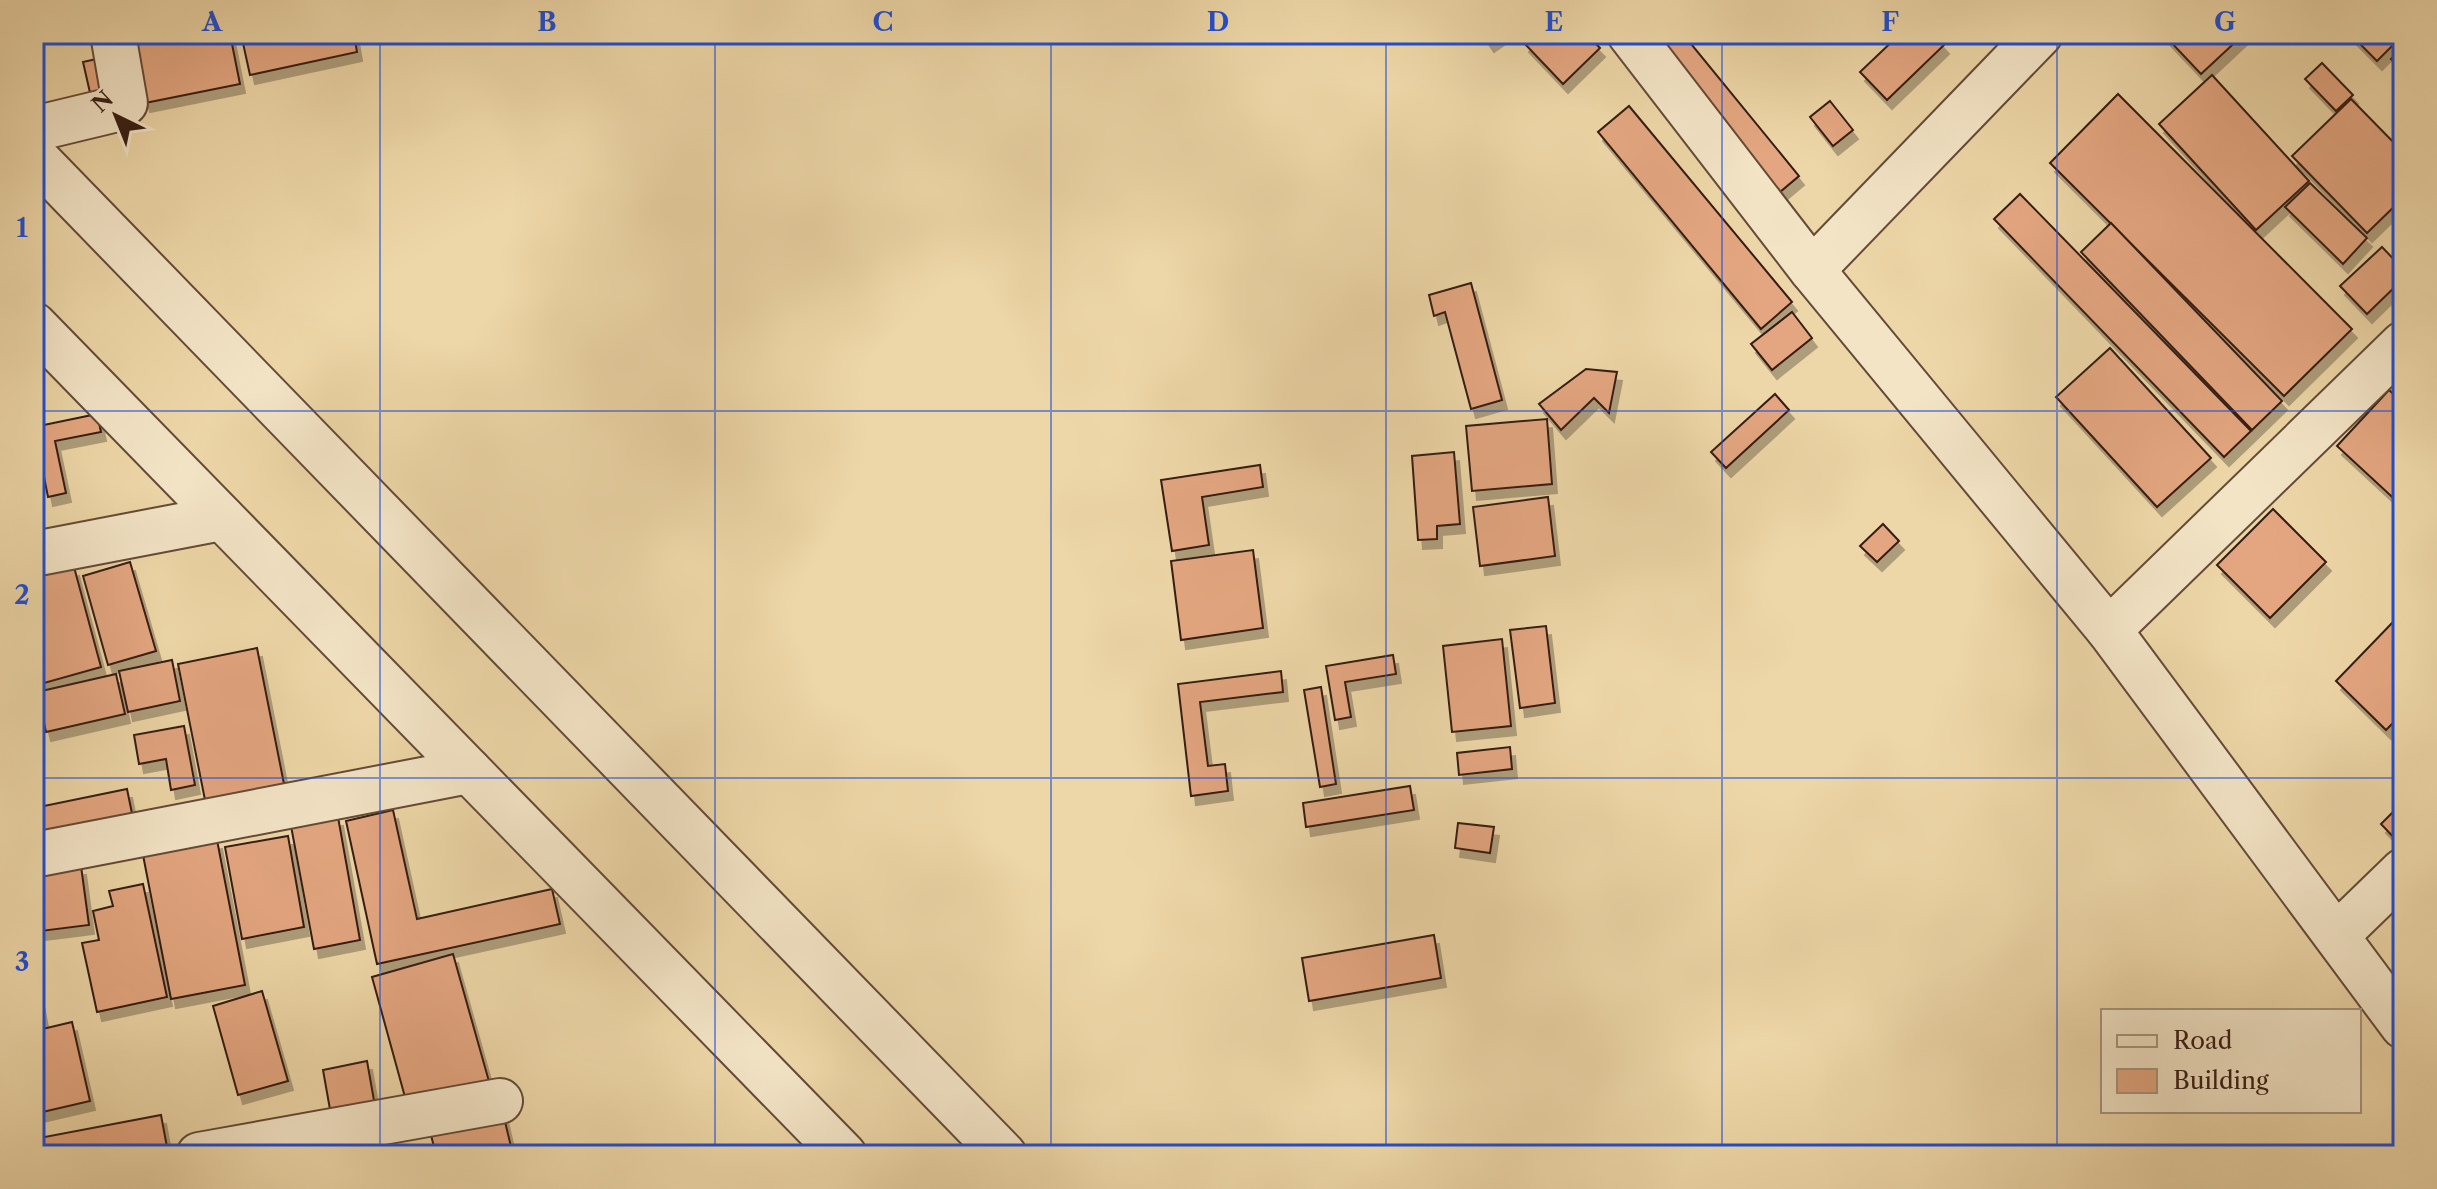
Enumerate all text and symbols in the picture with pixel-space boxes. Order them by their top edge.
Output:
text: A [201,6,223,38]
text: B [537,6,557,38]
text: C [873,6,893,38]
text: D [1207,6,1229,38]
text: E [1545,6,1563,38]
text: F [1881,6,1899,38]
text: G [2214,6,2236,38]
north arrow [76,76,156,156]
text: N [87,85,119,118]
text: 1 [16,212,28,244]
text: 2 [14,579,30,611]
text: 3 [15,946,29,978]
legend [2101,1009,2361,1113]
text: Road [2173,1026,2233,1055]
text: Building [2173,1066,2269,1095]

